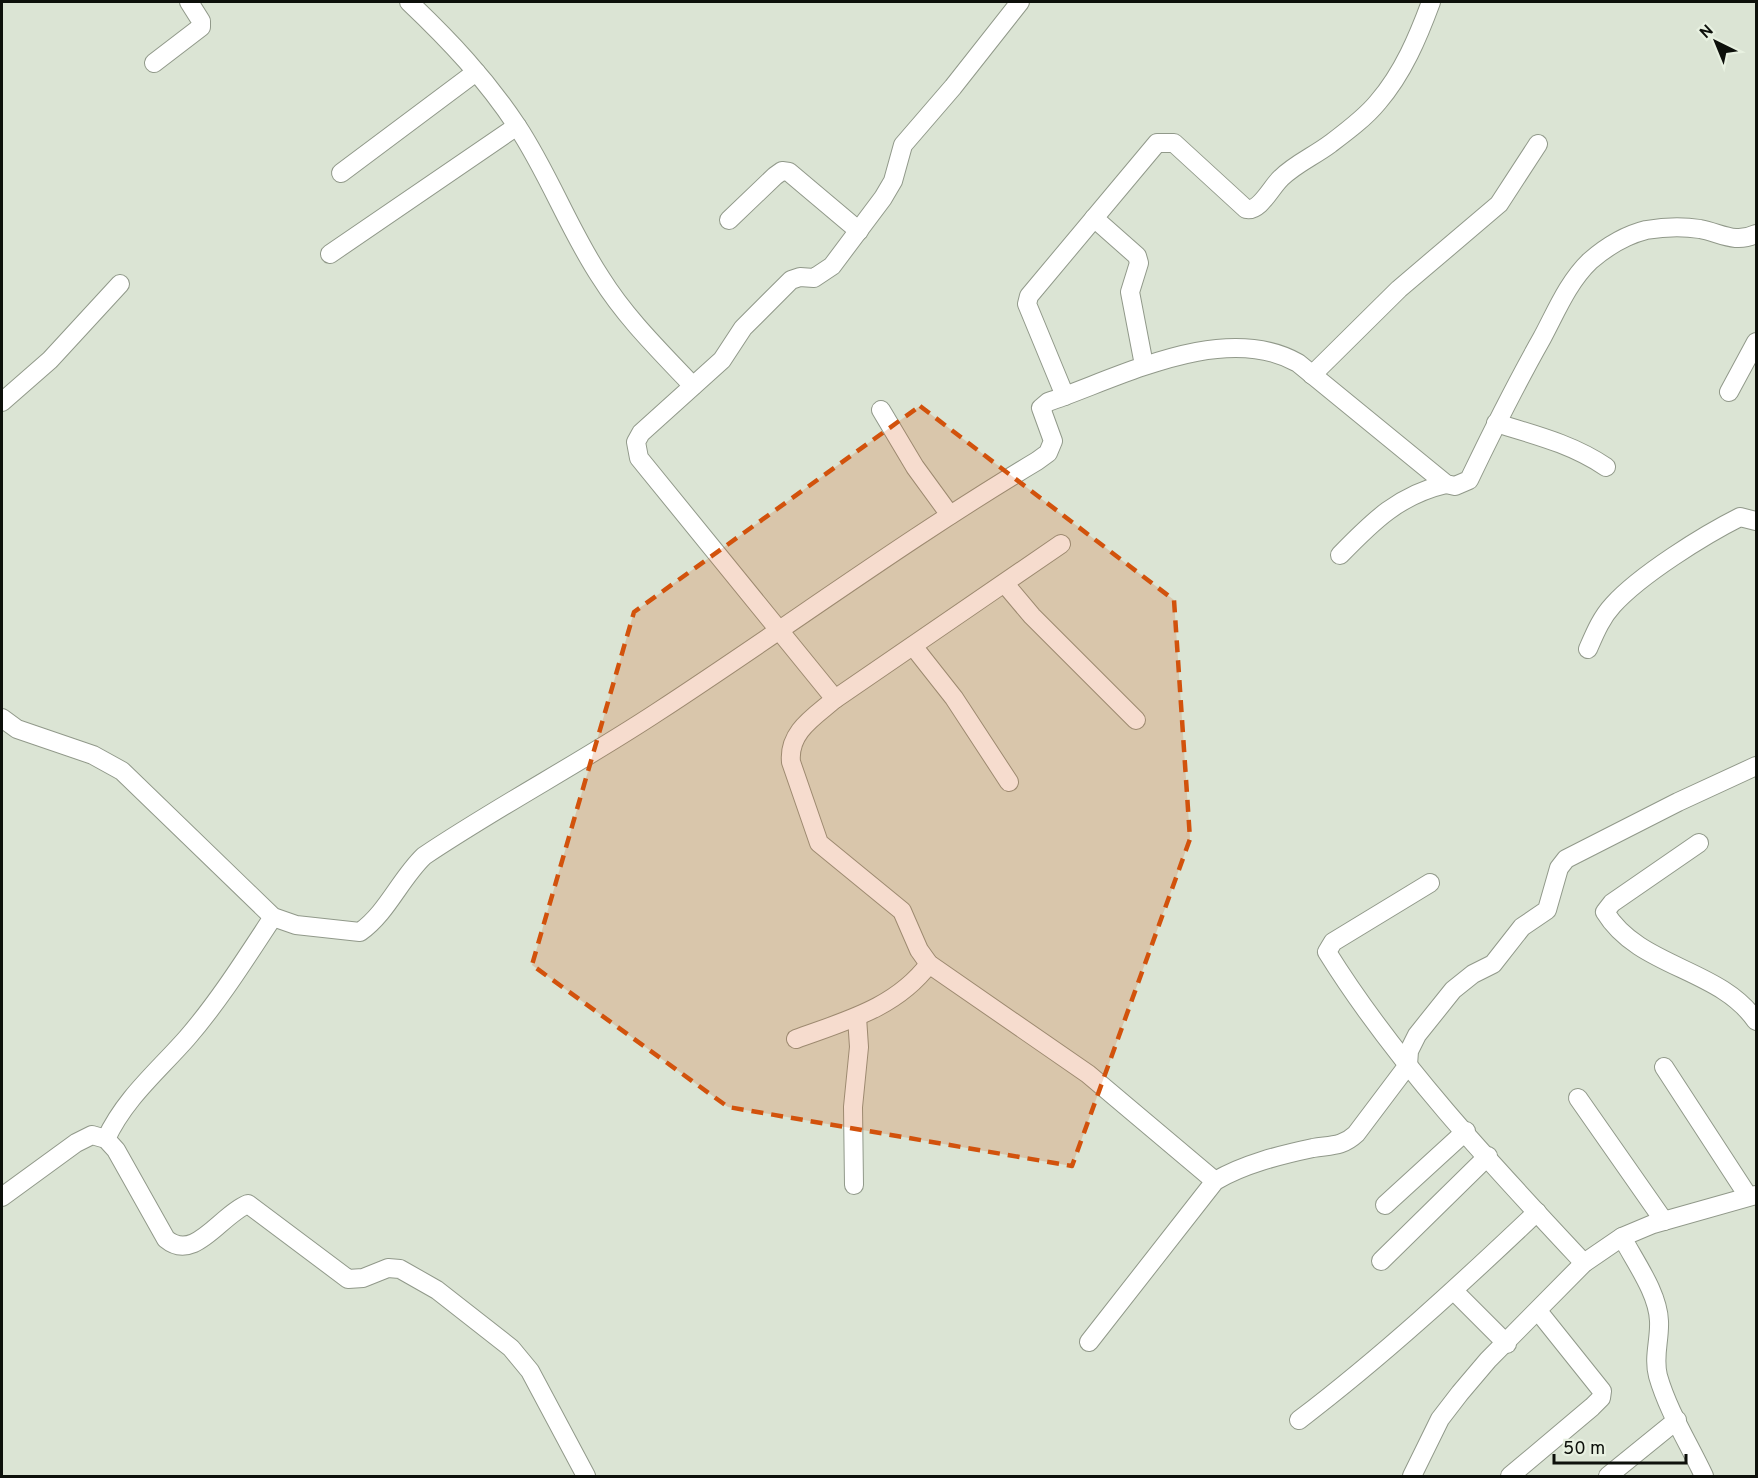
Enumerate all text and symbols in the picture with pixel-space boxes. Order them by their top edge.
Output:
north arrow [1686,12,1746,72]
text: N [1696,21,1718,44]
scale bar [1554,1427,1686,1465]
text: 50 m [1563,1438,1605,1461]

